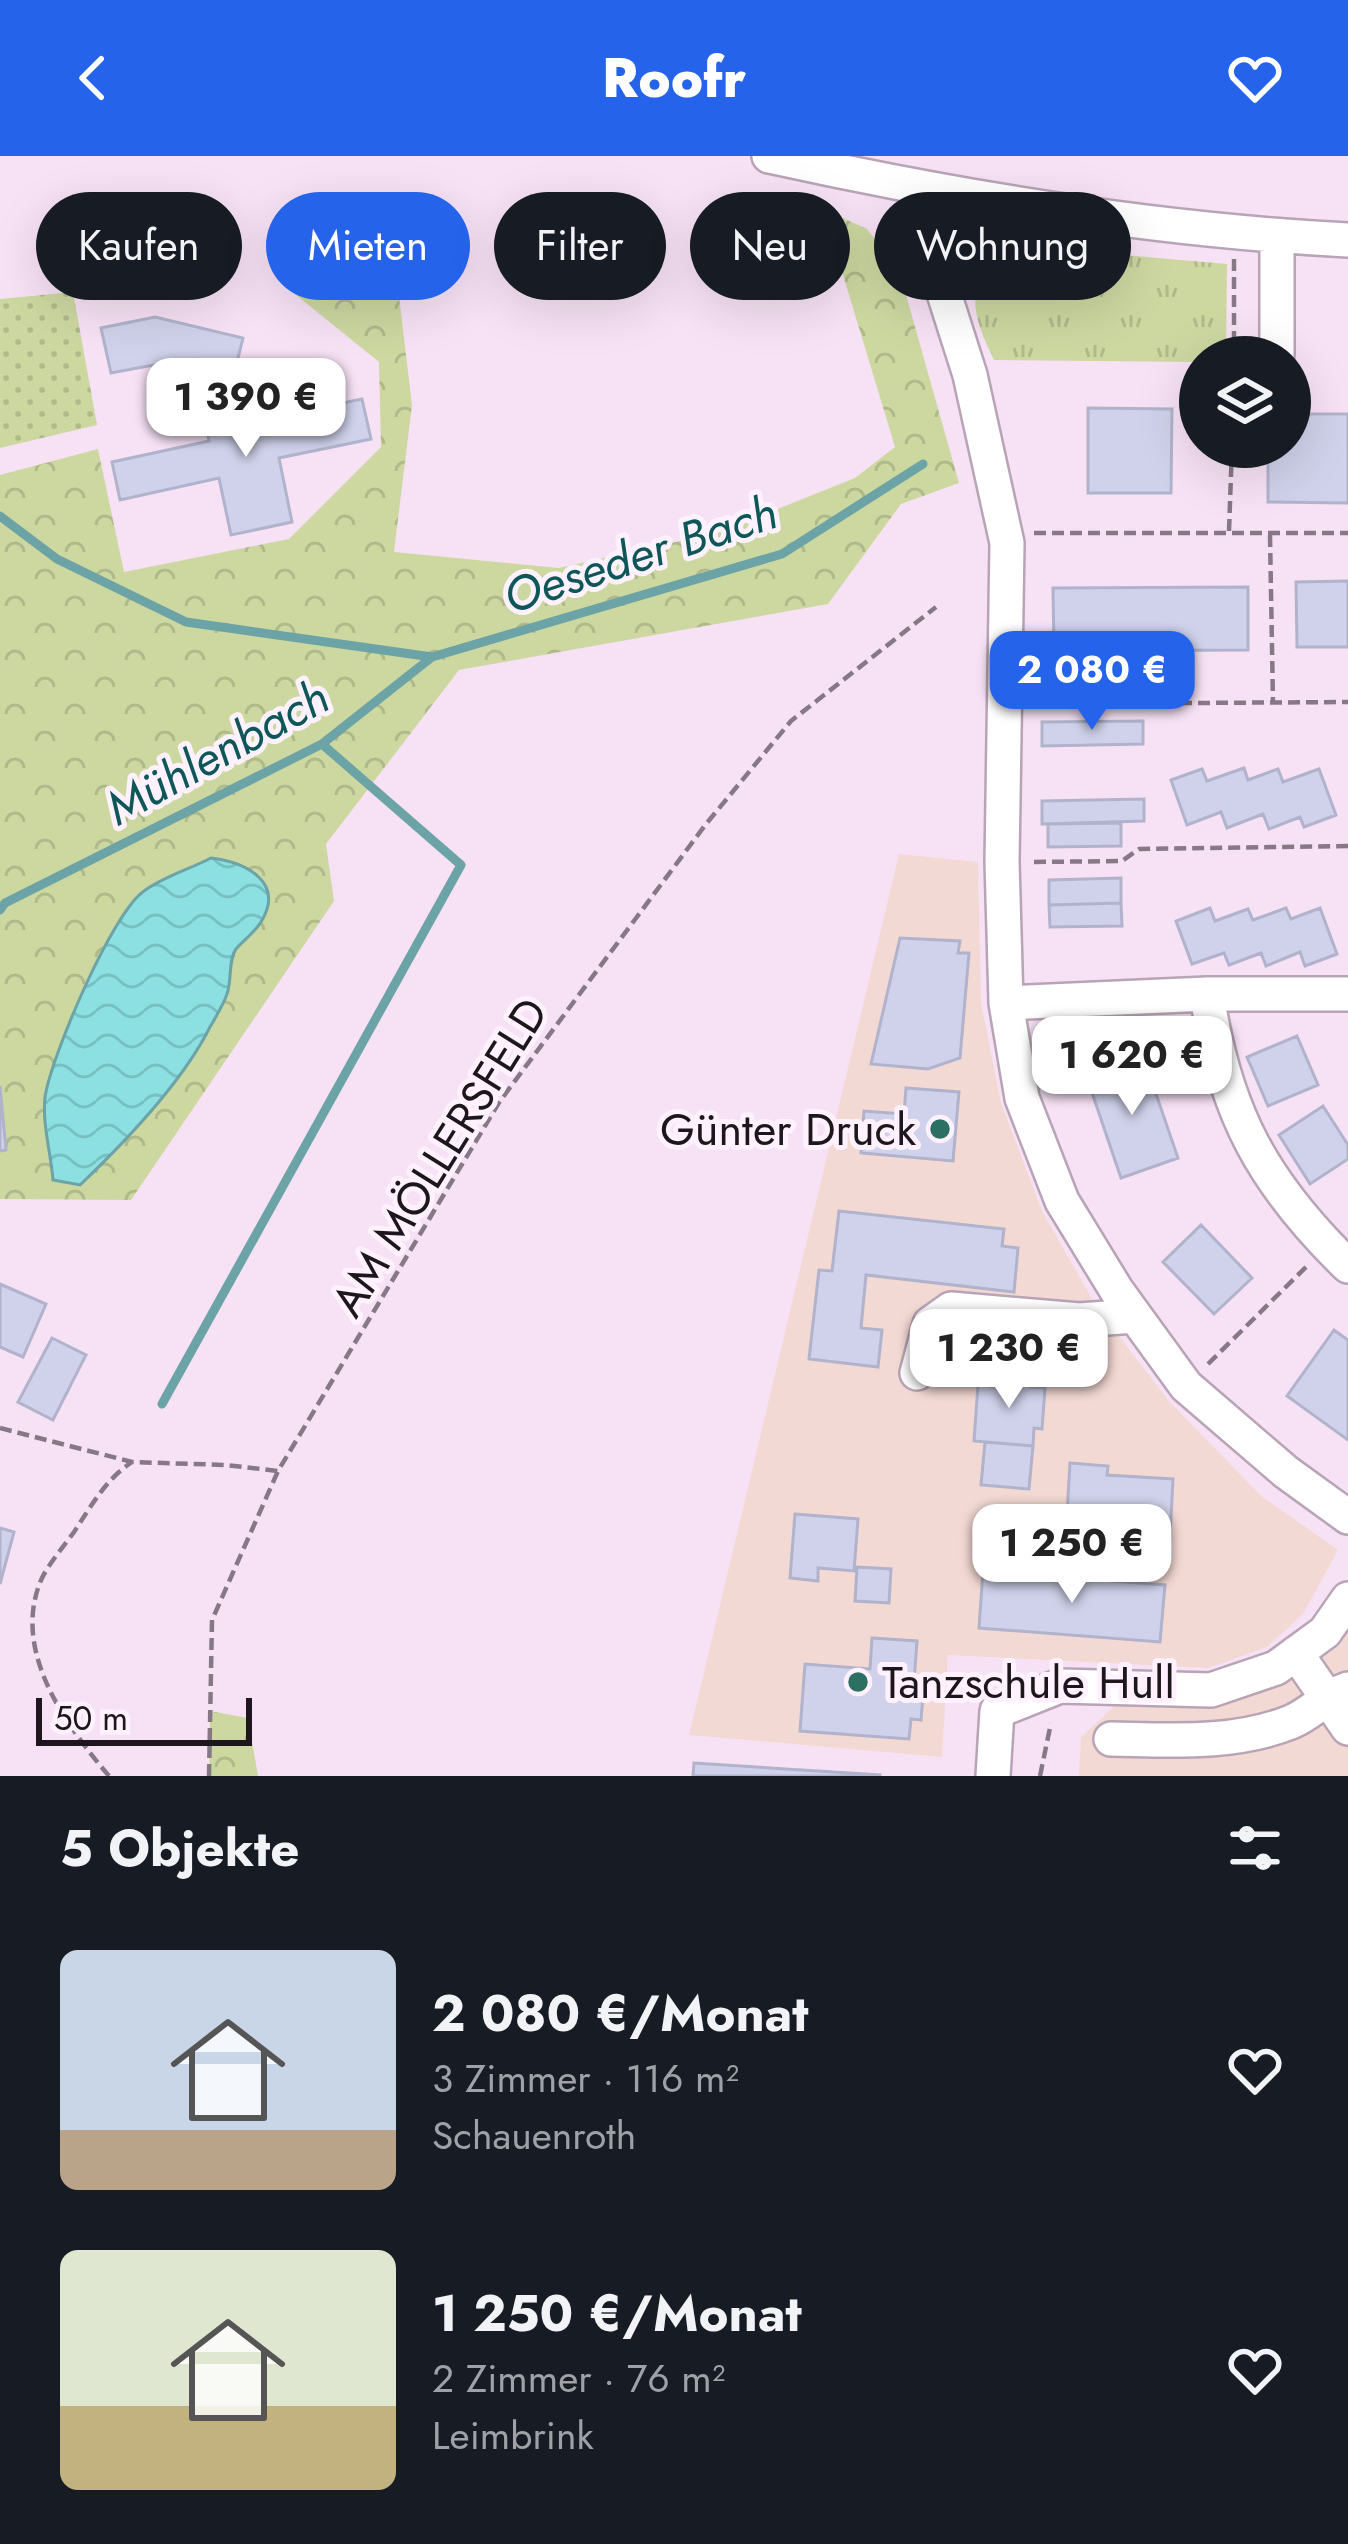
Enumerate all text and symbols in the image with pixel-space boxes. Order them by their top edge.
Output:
text: Roofr [602,39,746,117]
icon: back [60,45,126,111]
icon: heart [1222,45,1288,111]
chip: Kaufen [36,192,242,300]
chip: Mieten [266,192,470,300]
chip: Filter [494,192,666,300]
chip: Neu [690,192,850,300]
chip: Wohnung [874,192,1131,300]
map controls [1179,336,1311,468]
button: layers [1179,336,1311,468]
pin: 1 390 € [135,358,357,460]
text: 1 390 € [174,368,318,425]
water label: Oeseder Bach [495,478,786,631]
pin: 2 080 € [981,631,1203,733]
text: 2 080 € [1017,641,1167,698]
water label: Mühlenbach [93,663,341,842]
street label: AM MÖLLERSFELD [315,985,564,1329]
pin: 1 620 € [1021,1016,1243,1118]
text: 1 620 € [1059,1026,1205,1083]
place label: Günter Druck [660,1097,916,1162]
marker: Günter Druck [927,1116,953,1142]
pin: 1 230 € [898,1309,1120,1411]
text: 1 230 € [937,1319,1081,1376]
pin: 1 250 € [961,1504,1183,1606]
text: 1 250 € [999,1514,1145,1571]
place label: Tanzschule Hull [882,1650,1175,1715]
marker: Tanzschule Hull [845,1669,871,1695]
scale bar [36,1692,252,1745]
text: 50 m [54,1695,128,1742]
text: 5 Objekte [60,1811,300,1885]
icon: filters [1222,1815,1288,1881]
text: 2 080 €/Monat [432,1976,809,2050]
icon: home [156,1998,300,2142]
icon: heart [1222,2037,1288,2103]
text: 3 Zimmer · 116 m² [432,2050,739,2107]
text: Schauenroth [432,2107,636,2164]
text: 1 250 €/Monat [432,2276,802,2350]
icon: home [156,2298,300,2442]
icon: heart [1222,2337,1288,2403]
text: 2 Zimmer · 76 m² [432,2350,725,2407]
text: Leimbrink [432,2407,594,2464]

